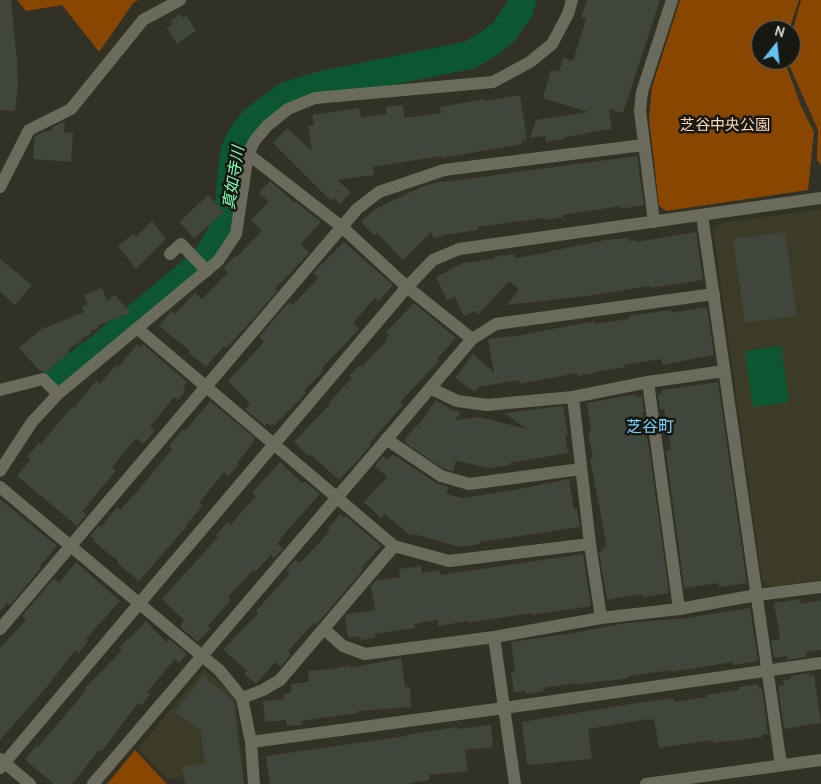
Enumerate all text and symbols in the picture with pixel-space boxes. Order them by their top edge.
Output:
north arrow [751,20,801,70]
text: N [773,22,787,42]
park label: 芝谷中央公園 [680,117,770,135]
water label: 真如寺川 [220,145,248,211]
district label: 芝谷町 [626,417,674,437]

